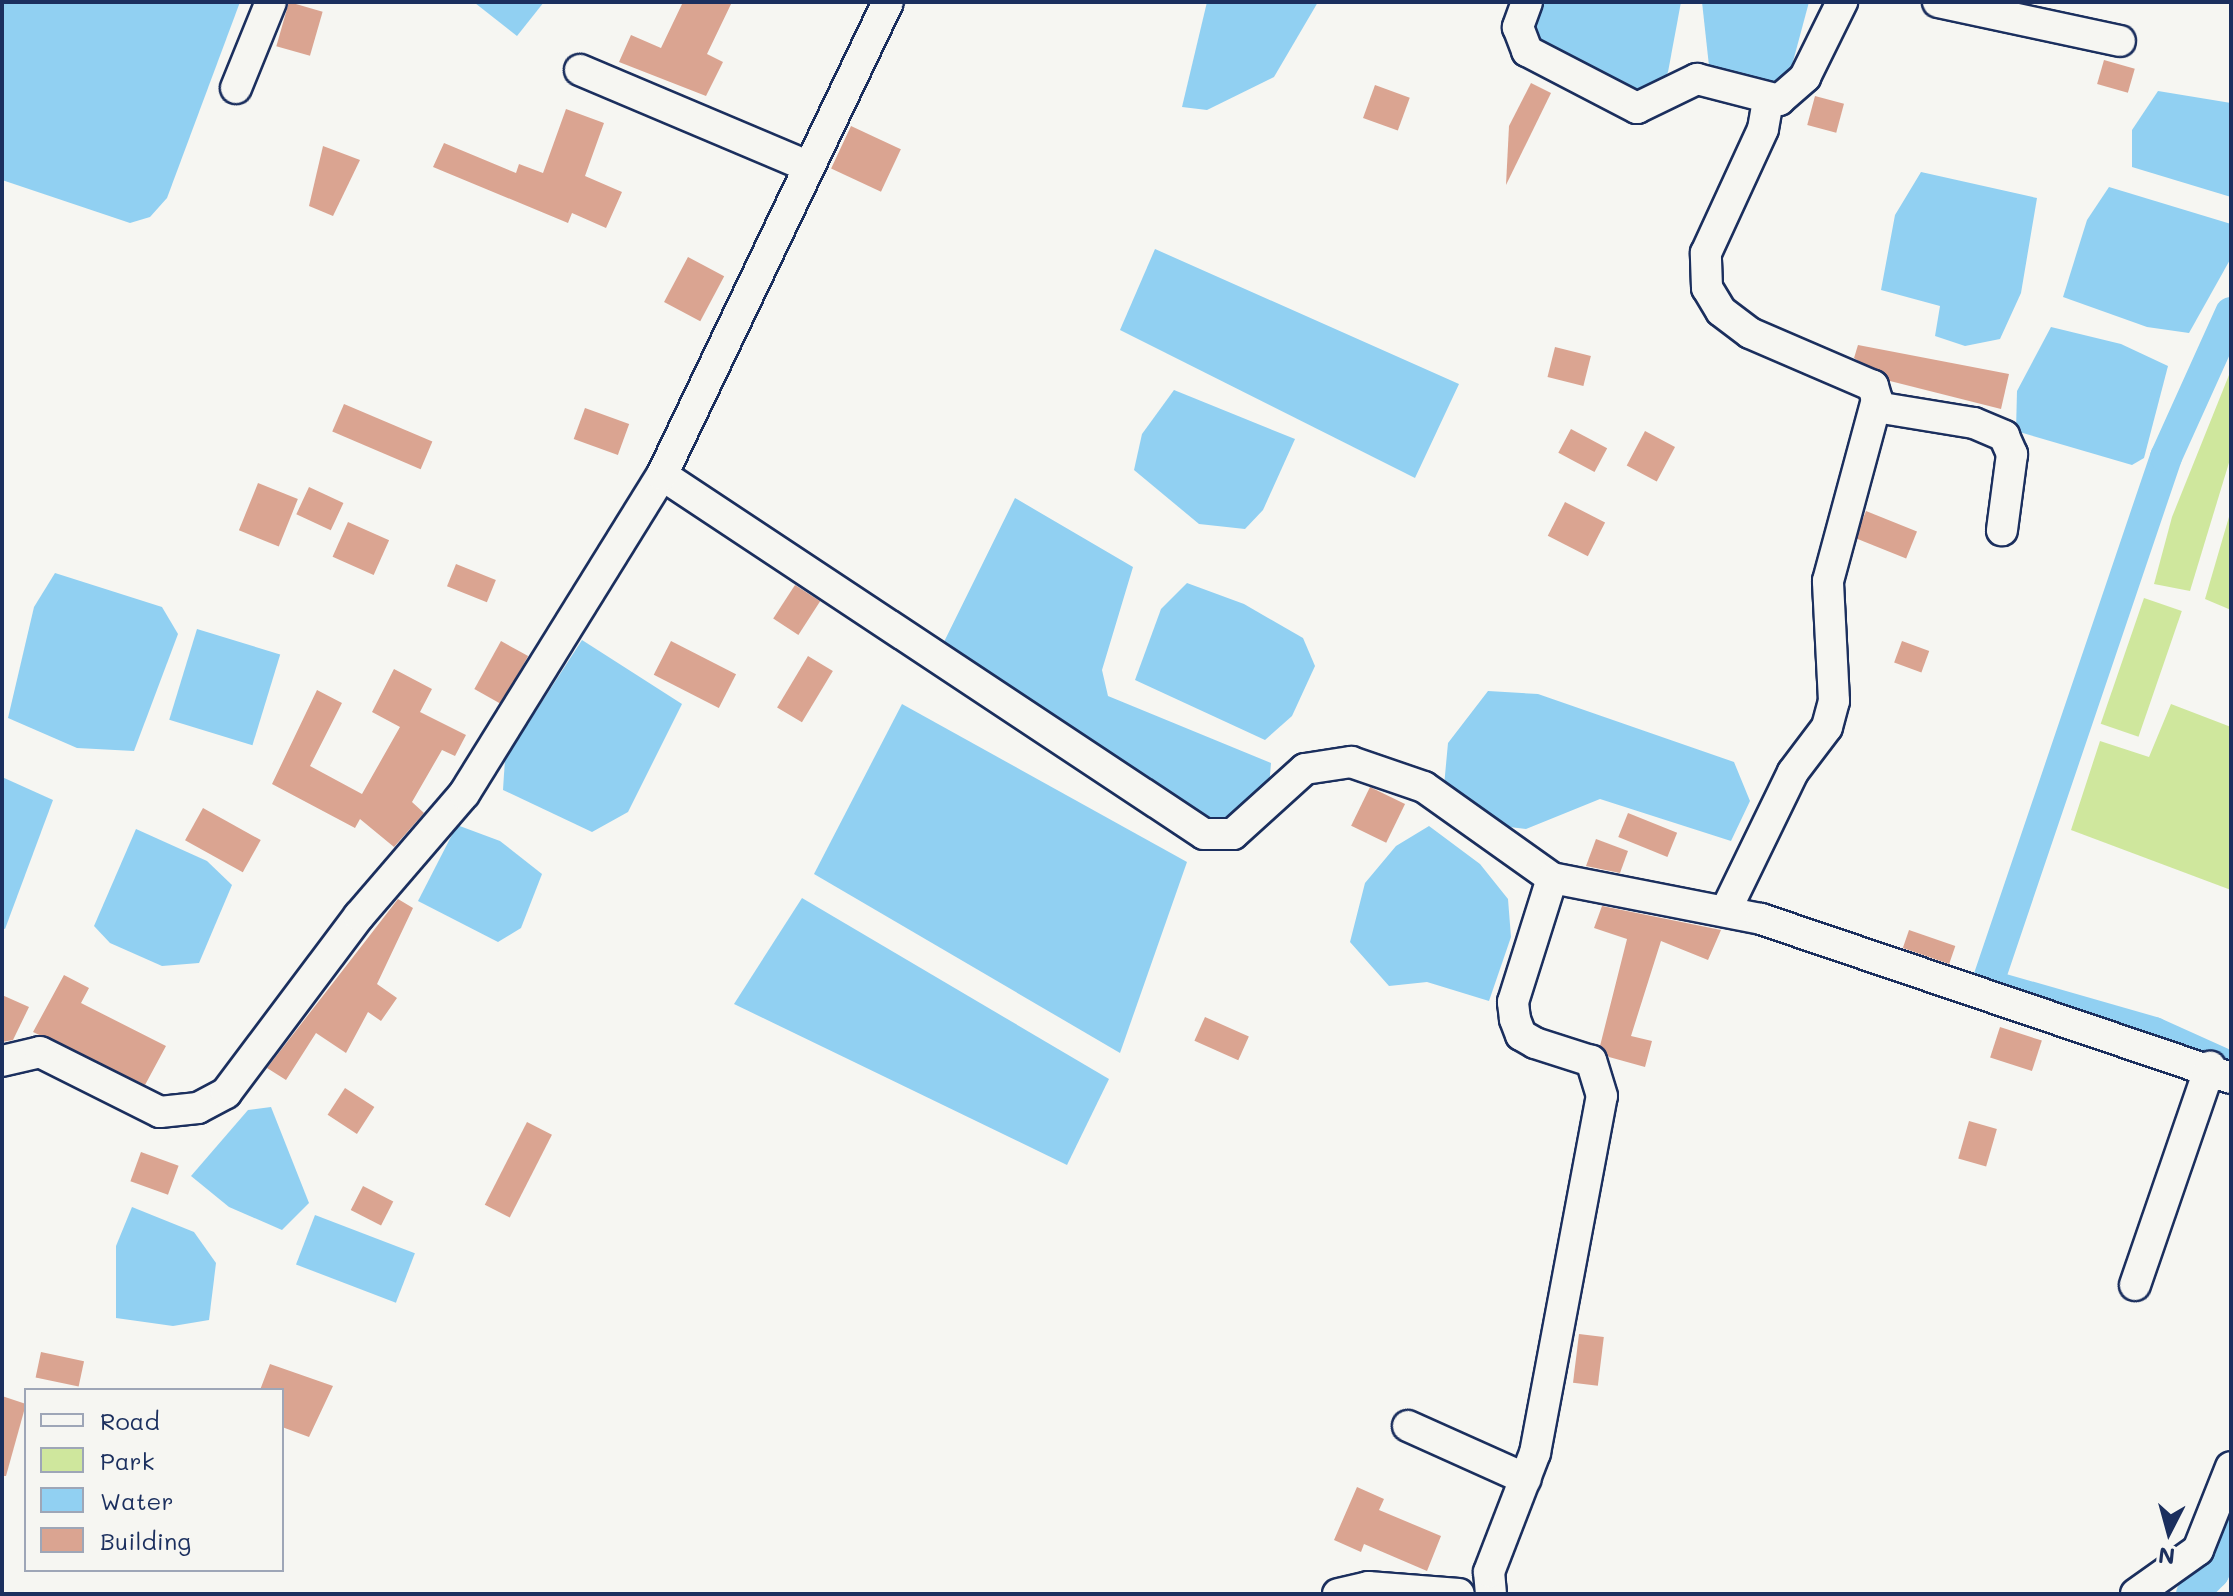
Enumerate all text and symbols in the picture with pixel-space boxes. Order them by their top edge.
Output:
legend [24,1388,284,1572]
text: Road [100,1405,160,1436]
text: Park [100,1445,154,1476]
text: Water [100,1485,174,1516]
north arrow [2129,1492,2209,1572]
text: Building [100,1525,191,1556]
text: N [2157,1541,2176,1572]

